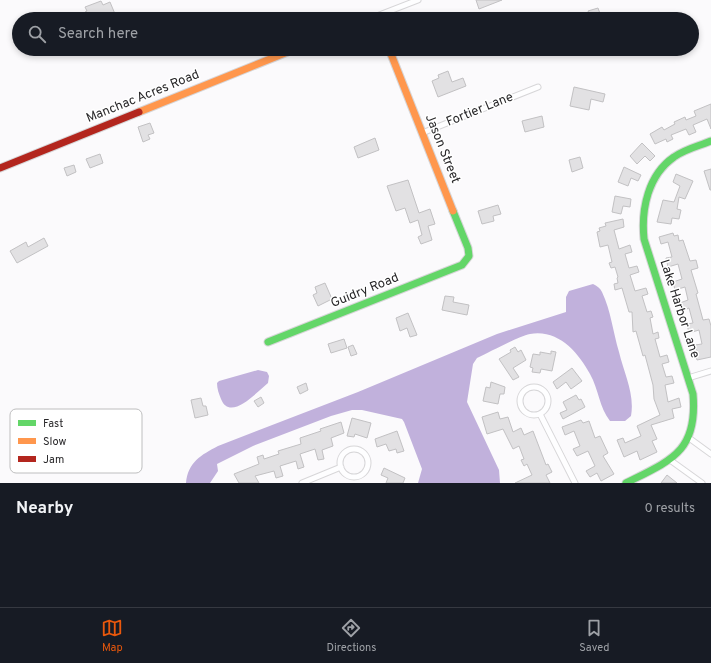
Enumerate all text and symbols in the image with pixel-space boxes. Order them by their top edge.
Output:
search box [12,12,699,56]
icon: search [26,23,48,45]
text: Search here [58,25,138,44]
street label: Manchac Acres Road [84,67,202,127]
street label: Fortier Lane [444,89,516,131]
street label: Jason Street [421,112,463,186]
street label: Lake Harbor Lane [655,258,703,360]
street label: Guidry Road [329,270,401,312]
legend [10,409,142,473]
text: Fast [43,417,63,431]
text: Slow [43,435,66,449]
text: Jam [43,453,64,467]
text: Nearby [16,498,73,520]
text: 0 results [644,501,695,517]
tab: Map [101,617,123,655]
tab: Directions [326,617,376,655]
tab: Saved [579,617,610,655]

